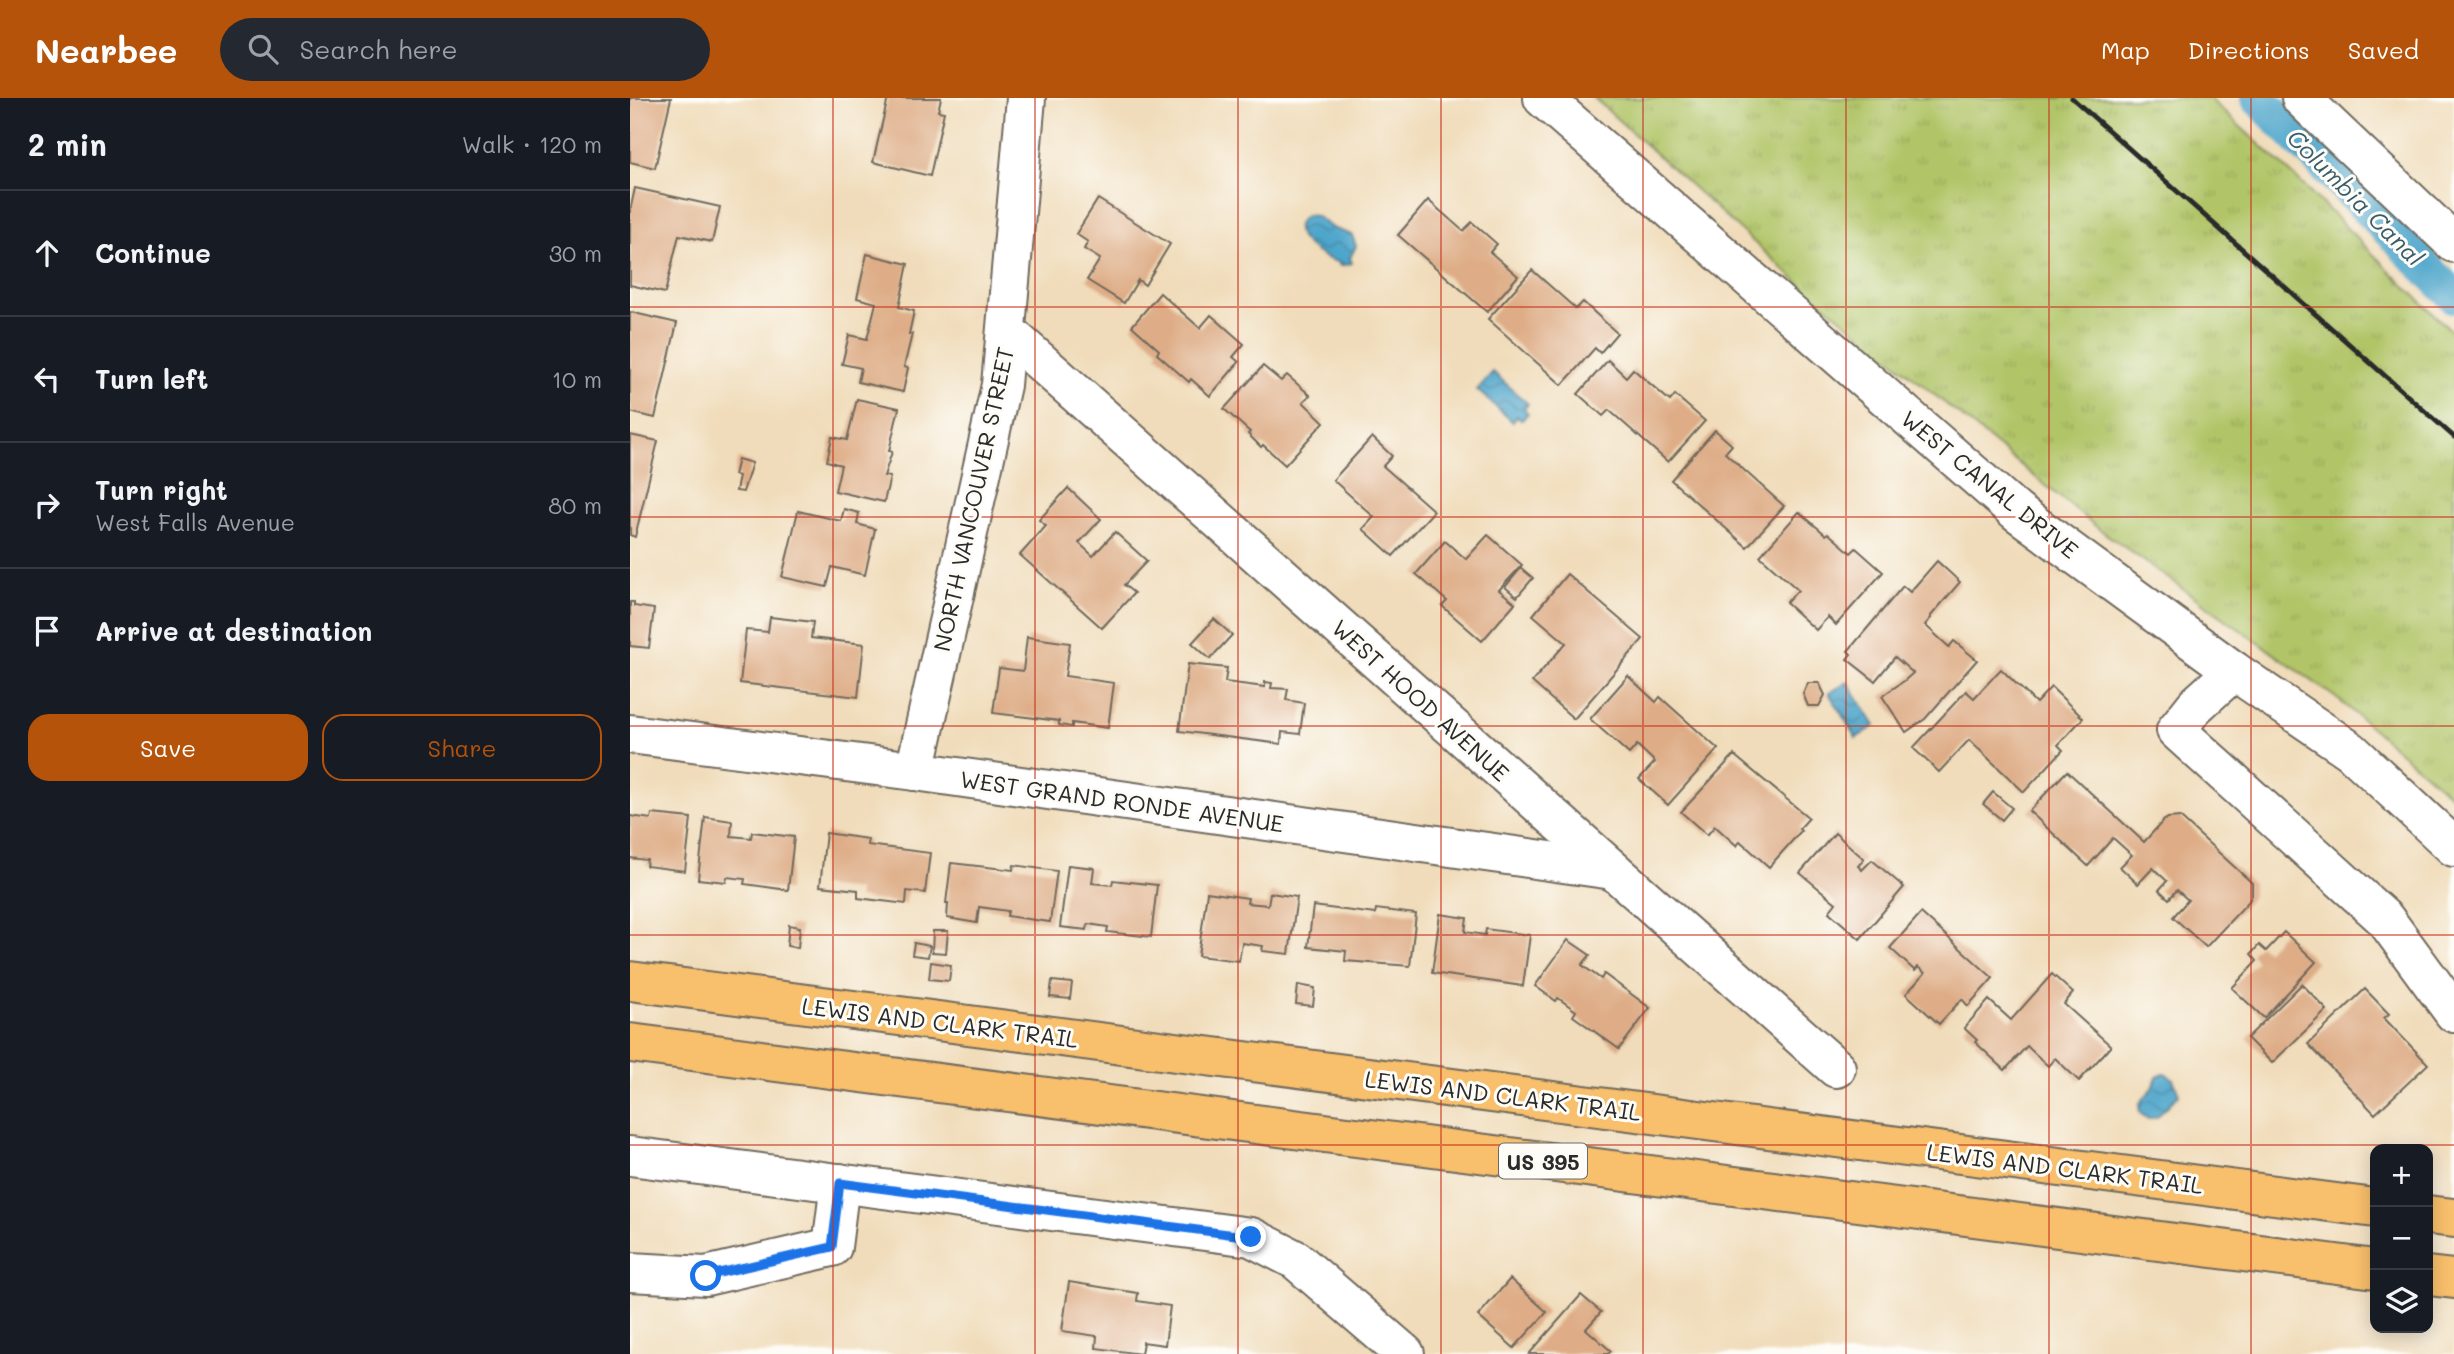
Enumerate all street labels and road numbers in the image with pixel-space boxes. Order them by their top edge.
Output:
street label: NORTH VANCOUVER STREET [926,344,1020,654]
street label: WEST CANAL DRIVE [1895,403,2085,565]
street label: WEST HOOD AVENUE [1326,612,1516,788]
street label: WEST GRAND RONDE AVENUE [958,763,1286,839]
street label: LEWIS AND CLARK TRAIL [800,990,1080,1054]
street label: LEWIS AND CLARK TRAIL [1363,1063,1643,1127]
street label: LEWIS AND CLARK TRAIL [1925,1136,2205,1200]
road number: US 395 [1499,1144,1587,1178]

